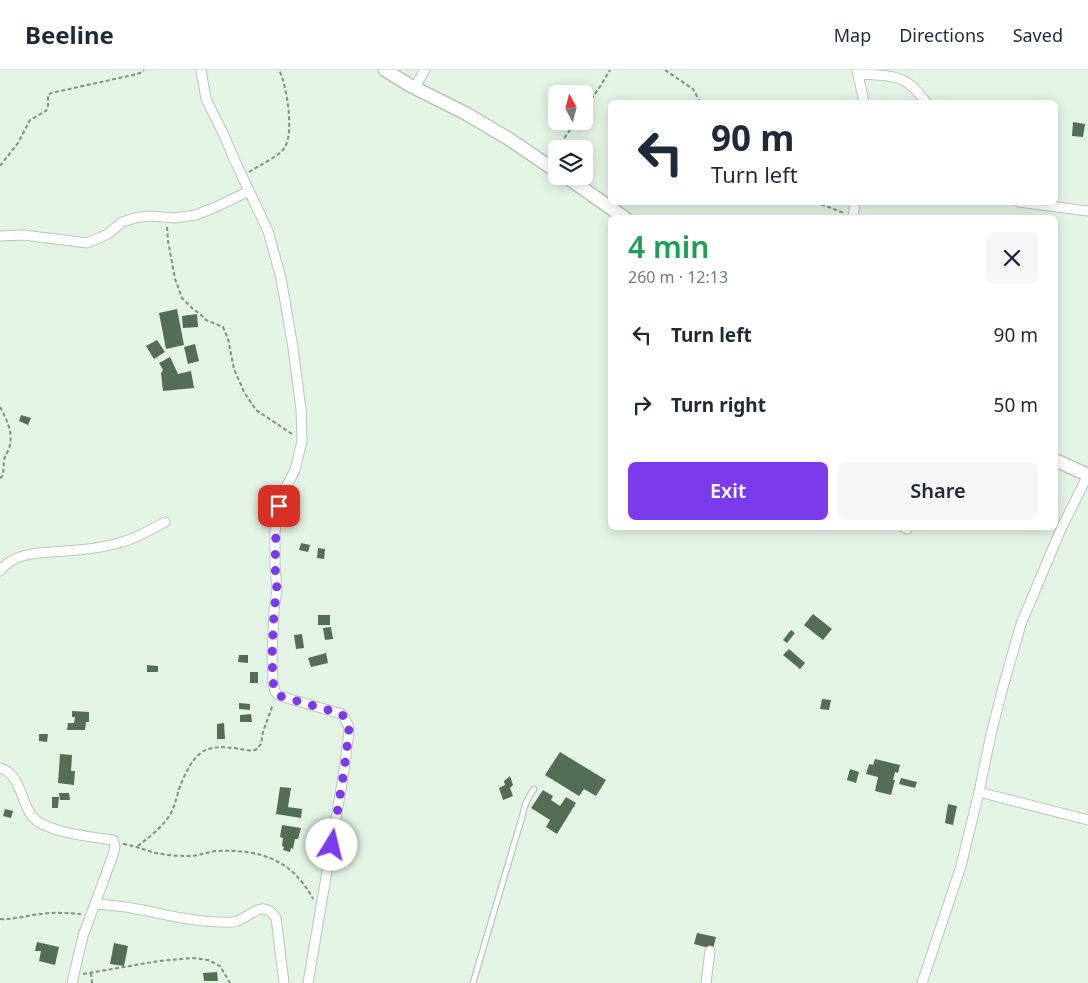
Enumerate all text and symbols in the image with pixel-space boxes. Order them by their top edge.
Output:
text: Beeline [25,18,114,51]
text: Map [834,23,871,47]
text: Directions [899,23,985,47]
text: Saved [1013,23,1063,47]
north arrow [548,85,592,130]
map controls [548,85,593,185]
text: 90 m [711,114,794,161]
icon: left [628,120,693,185]
button: layers [548,140,593,185]
text: Turn left [711,159,798,189]
text: 4 min [628,226,709,267]
button: close [986,232,1038,284]
text: 260 m · 12:13 [628,266,728,288]
icon: left [628,321,656,349]
text: Turn left [671,322,752,348]
text: 90 m [994,322,1038,348]
icon: right [628,391,656,419]
text: Turn right [671,392,766,418]
text: 50 m [994,392,1038,418]
button: Exit [628,462,828,520]
button: Share [838,462,1038,520]
pin [258,485,300,527]
icon: arrive [265,492,293,520]
position arrow [305,818,357,870]

